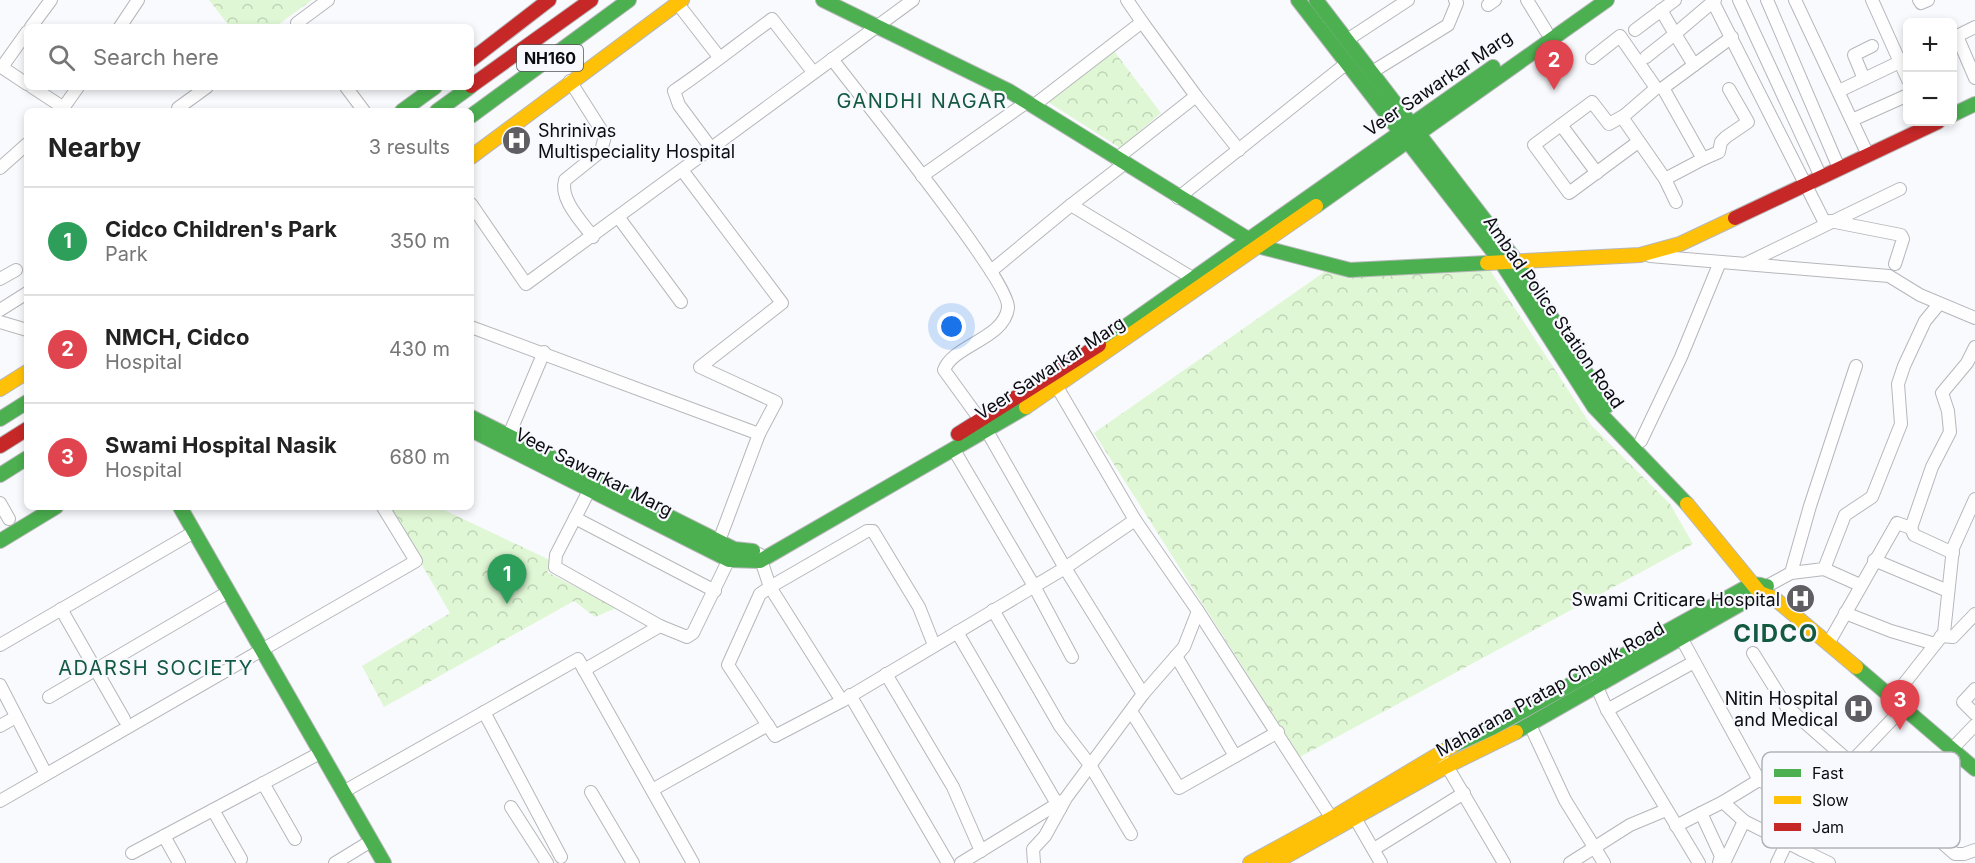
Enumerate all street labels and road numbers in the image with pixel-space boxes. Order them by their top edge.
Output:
street label: Veer Sawarkar Marg [1360,26,1516,140]
road number: NH160 [517,45,583,71]
street label: Ambad Police Station Road [1479,212,1629,412]
street label: Veer Sawarkar Marg [971,312,1129,424]
street label: Veer Sawarkar Marg [512,423,676,521]
street label: Maharana Pratap Chowk Road [1432,617,1668,761]

